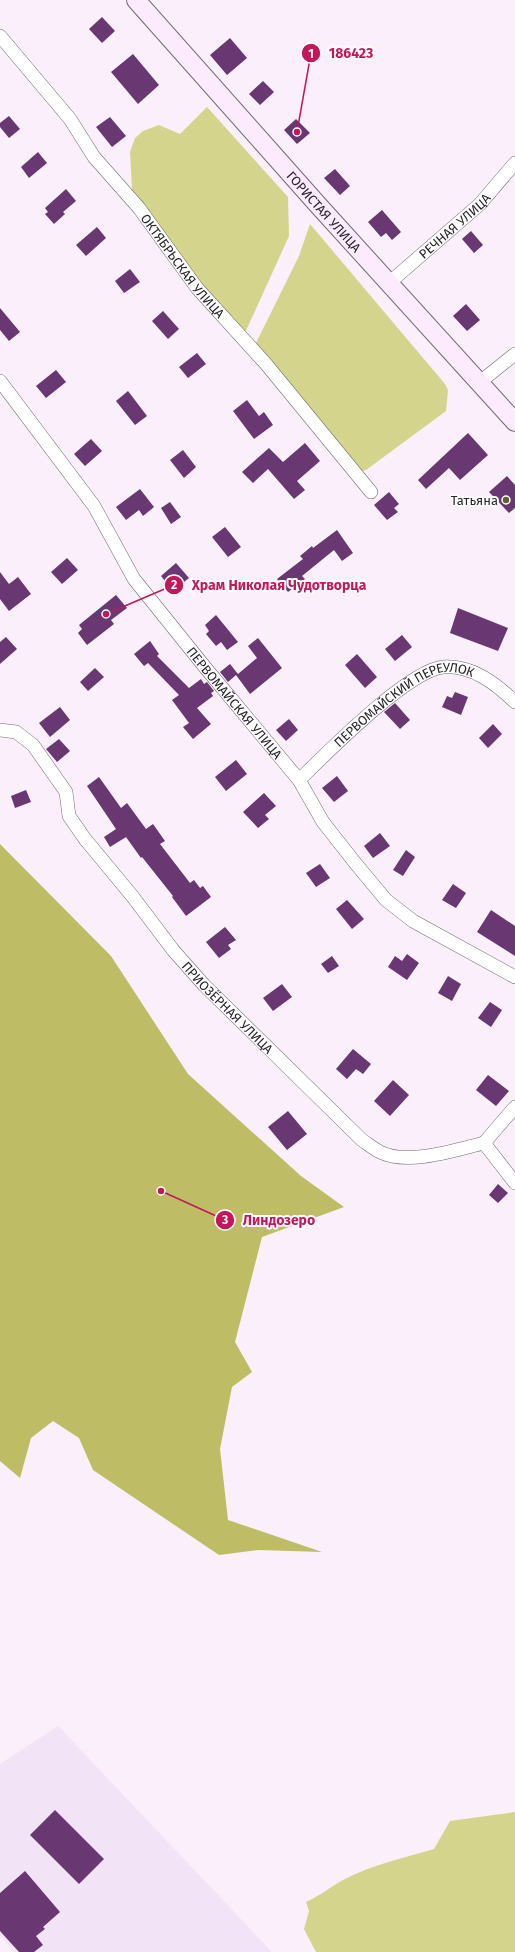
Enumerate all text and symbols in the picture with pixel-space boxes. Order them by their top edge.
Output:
callout: 186423 [301,40,381,66]
text: 186423 [329,45,373,62]
text: 1 [308,47,314,61]
street label: ГОРИСТАЯ УЛИЦА [284,168,364,256]
street label: РЕЧНАЯ УЛИЦА [416,190,494,262]
street label: ОКТЯБРЬСКАЯ УЛИЦА [138,211,228,322]
place label: Татьяна [451,493,498,508]
marker: Татьяна [501,495,511,505]
callout: Храм Николая Чудотворца [164,572,375,598]
text: Храм Николая Чудотворца [191,577,367,594]
text: 2 [171,578,177,592]
street label: ПЕРВОМАЙСКАЯ УЛИЦА [184,644,285,762]
street label: ПЕРВОМАЙСКИЙ ПЕРЕУЛОК [331,660,477,750]
street label: ПРИОЗЁРНАЯ УЛИЦА [179,958,276,1057]
callout: Линдозеро [215,1207,324,1233]
text: Линдозеро [243,1212,315,1229]
text: 3 [221,1213,228,1227]

